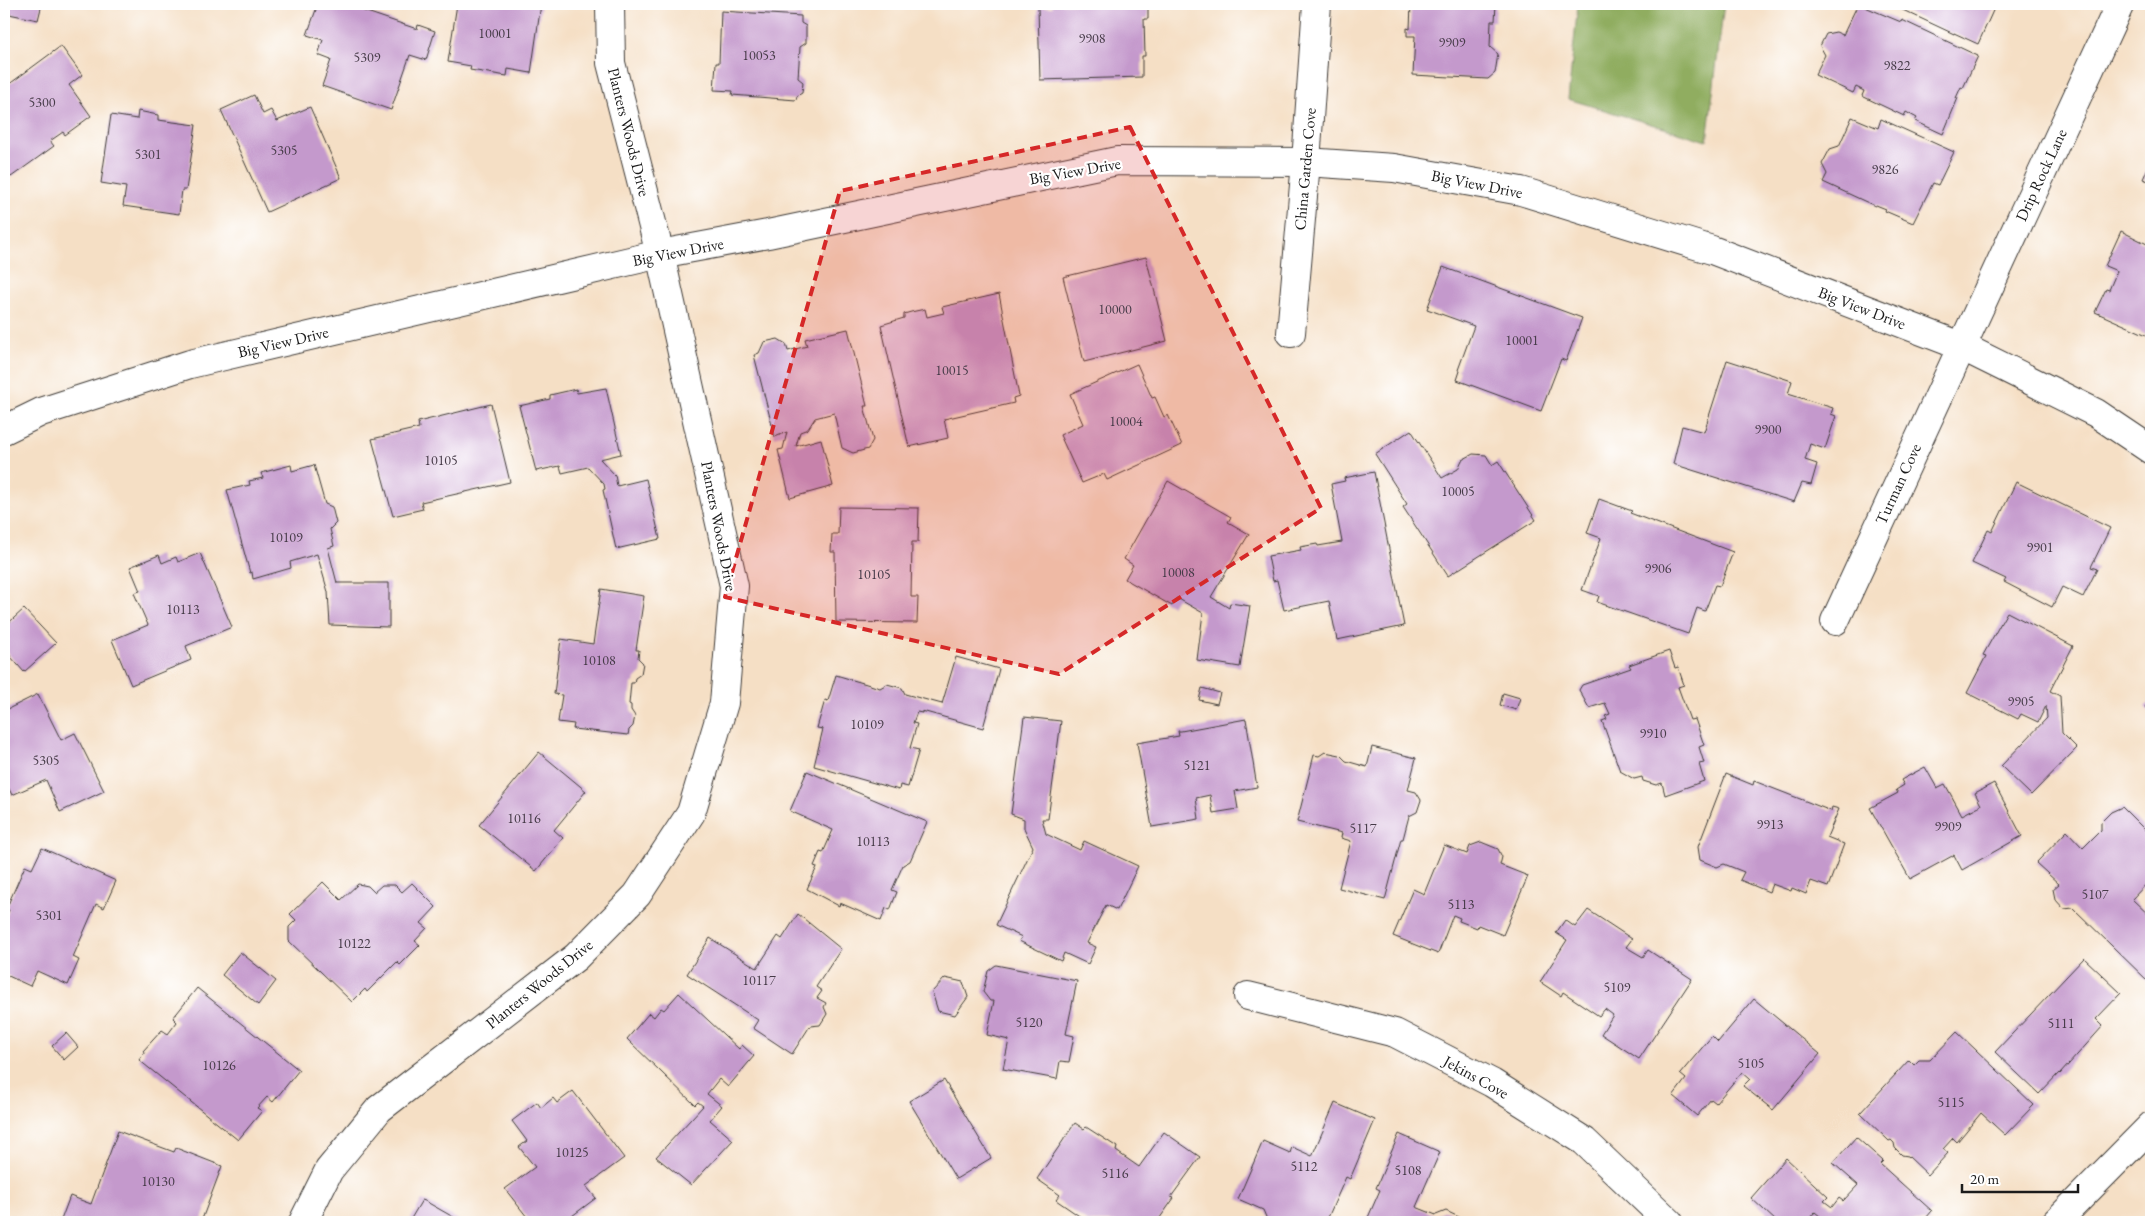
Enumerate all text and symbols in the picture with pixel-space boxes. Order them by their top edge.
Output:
house number: 10001 [478,24,512,42]
house number: 9908 [1079,29,1106,47]
house number: 9909 [1439,33,1466,51]
house number: 10053 [742,46,776,64]
house number: 5309 [354,48,381,66]
house number: 9822 [1884,56,1911,74]
street label: Planters Woods Drive [603,65,655,199]
house number: 5300 [29,93,56,111]
street label: China Garden Cove [1289,107,1321,231]
street label: Drip Rock Lane [2010,125,2072,225]
house number: 5305 [271,141,297,159]
house number: 5301 [135,145,161,163]
street label: Big View Drive [1028,153,1122,189]
house number: 9826 [1872,160,1899,178]
street label: Big View Drive [1430,165,1524,203]
street label: Big View Drive [631,233,725,271]
street label: Big View Drive [1815,282,1909,334]
house number: 10000 [1098,300,1132,318]
street label: Big View Drive [236,321,330,363]
house number: 10001 [1505,331,1539,349]
house number: 10015 [935,361,969,379]
house number: 10004 [1109,412,1143,430]
house number: 9900 [1755,420,1782,438]
street label: Turman Cove [1870,440,1926,528]
house number: 10105 [424,451,458,469]
street label: Planters Woods Drive [696,459,742,593]
house number: 10005 [1441,482,1475,500]
house number: 10109 [269,528,303,546]
house number: 9901 [2027,538,2053,556]
house number: 9906 [1645,559,1672,577]
house number: 10008 [1161,563,1195,581]
house number: 10105 [857,565,891,583]
house number: 10113 [166,600,200,618]
house number: 10108 [582,651,616,669]
house number: 9905 [2008,692,2034,710]
house number: 10109 [850,715,884,733]
house number: 9910 [1640,724,1667,742]
house number: 5305 [33,751,59,769]
house number: 5121 [1184,756,1210,774]
house number: 10116 [507,809,541,827]
house number: 9913 [1757,815,1784,833]
house number: 9909 [1935,817,1962,835]
house number: 5117 [1350,819,1377,837]
house number: 10113 [856,832,890,850]
house number: 5107 [2082,885,2109,903]
house number: 5113 [1448,895,1475,913]
house number: 5301 [36,906,62,924]
house number: 10122 [337,934,371,952]
street label: Planters Woods Drive [481,934,597,1034]
house number: 10117 [742,971,776,989]
house number: 5109 [1604,978,1631,996]
house number: 5120 [1016,1013,1043,1031]
house number: 5111 [2048,1014,2074,1032]
street label: Jekins Cove [1438,1049,1512,1104]
house number: 5105 [1738,1054,1764,1072]
house number: 10126 [202,1056,236,1074]
house number: 5115 [1938,1093,1964,1111]
house number: 10125 [555,1143,589,1161]
house number: 5112 [1291,1157,1318,1175]
house number: 5108 [1395,1161,1422,1179]
scale bar [1962,1161,2079,1193]
house number: 5116 [1102,1164,1129,1182]
text: 20 m [1970,1169,1999,1188]
house number: 10130 [141,1172,175,1190]

